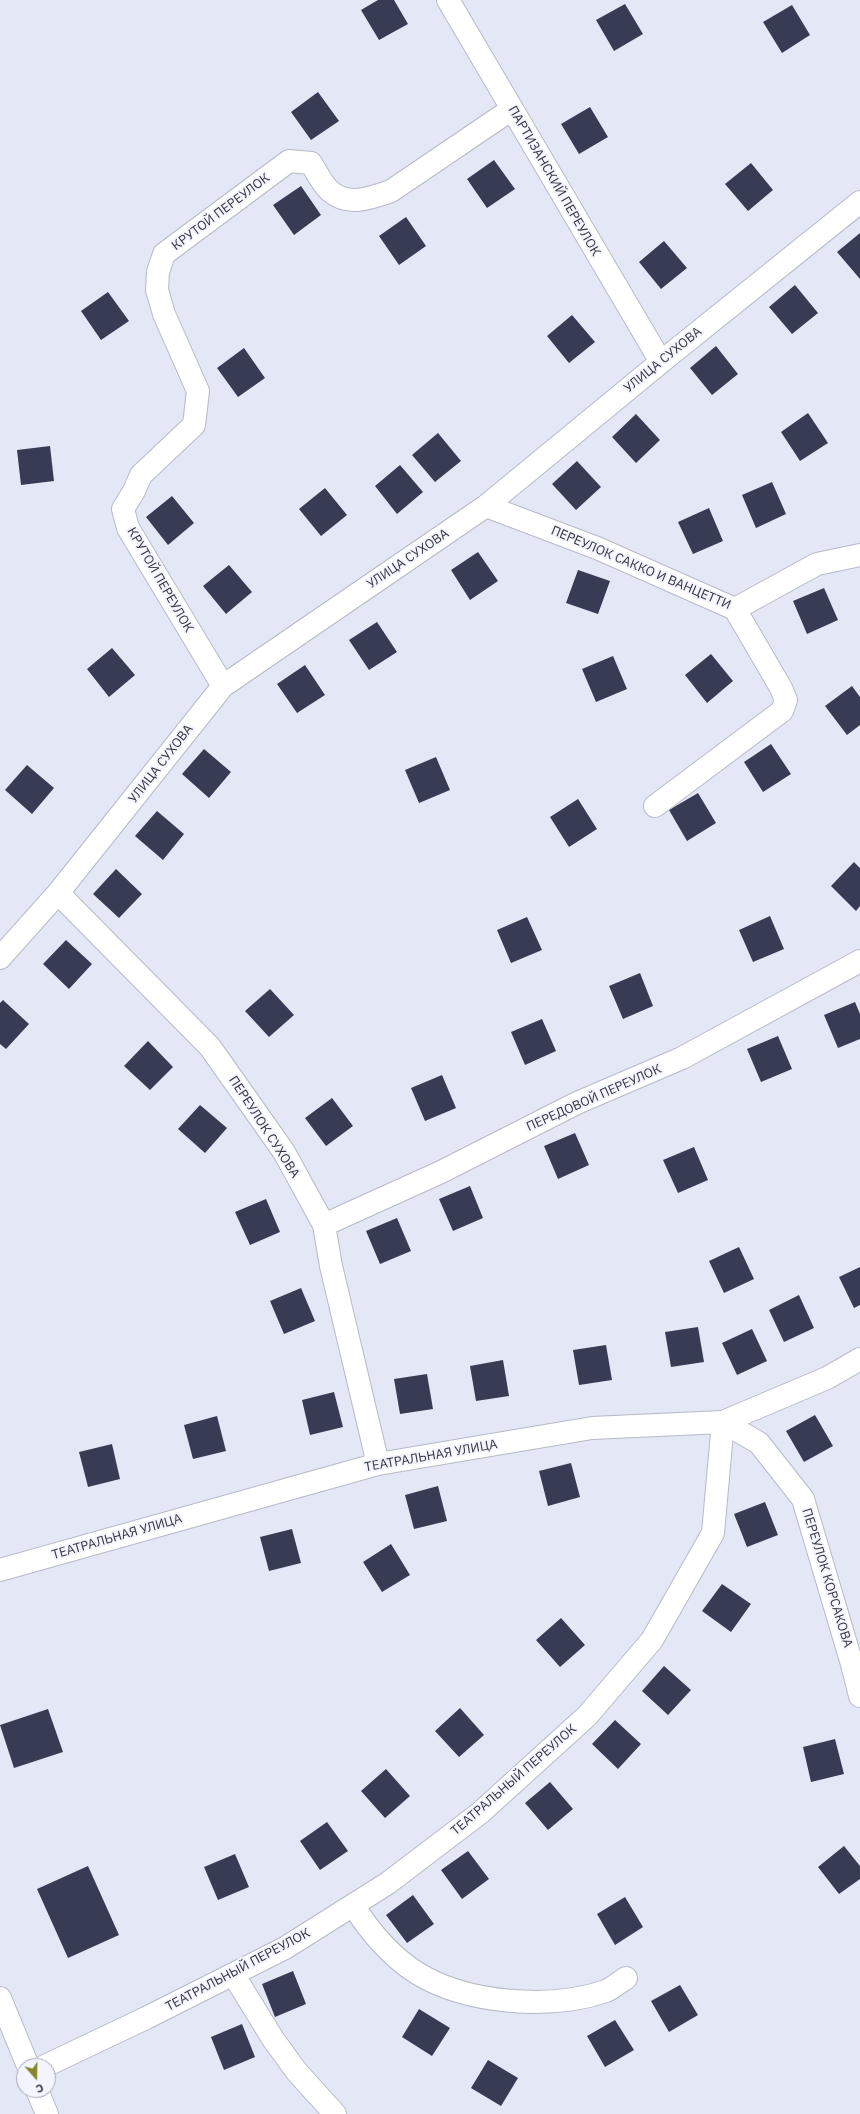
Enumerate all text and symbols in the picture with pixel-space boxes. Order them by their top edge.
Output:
street label: ПАРТИЗАНСКИЙ ПЕРЕУЛОК [505,103,603,259]
street label: КРУТОЙ ПЕРЕУЛОК [169,170,273,254]
street label: УЛИЦА СУХОВА [621,324,705,396]
street label: ПЕРЕУЛОК САККО И ВАНЦЕТТИ [549,523,733,613]
street label: КРУТОЙ ПЕРЕУЛОК [124,525,196,635]
street label: УЛИЦА СУХОВА [364,526,452,592]
street label: УЛИЦА СУХОВА [125,722,197,806]
street label: ПЕРЕДОВОЙ ПЕРЕУЛОК [524,1061,664,1135]
street label: ПЕРЕУЛОК СУХОВА [225,1073,303,1181]
street label: ТЕАТРАЛЬНАЯ УЛИЦА [363,1437,499,1475]
street label: ПЕРЕУЛОК КОРСАКОВА [798,1506,856,1650]
street label: ТЕАТРАЛЬНАЯ УЛИЦА [50,1511,184,1563]
street label: ТЕАТРАЛЬНЫЙ ПЕРЕУЛОК [448,1721,580,1839]
street label: ТЕАТРАЛЬНЫЙ ПЕРЕУЛОК [163,1925,313,2015]
north arrow [16,2058,56,2098]
text: С [34,2081,46,2096]

